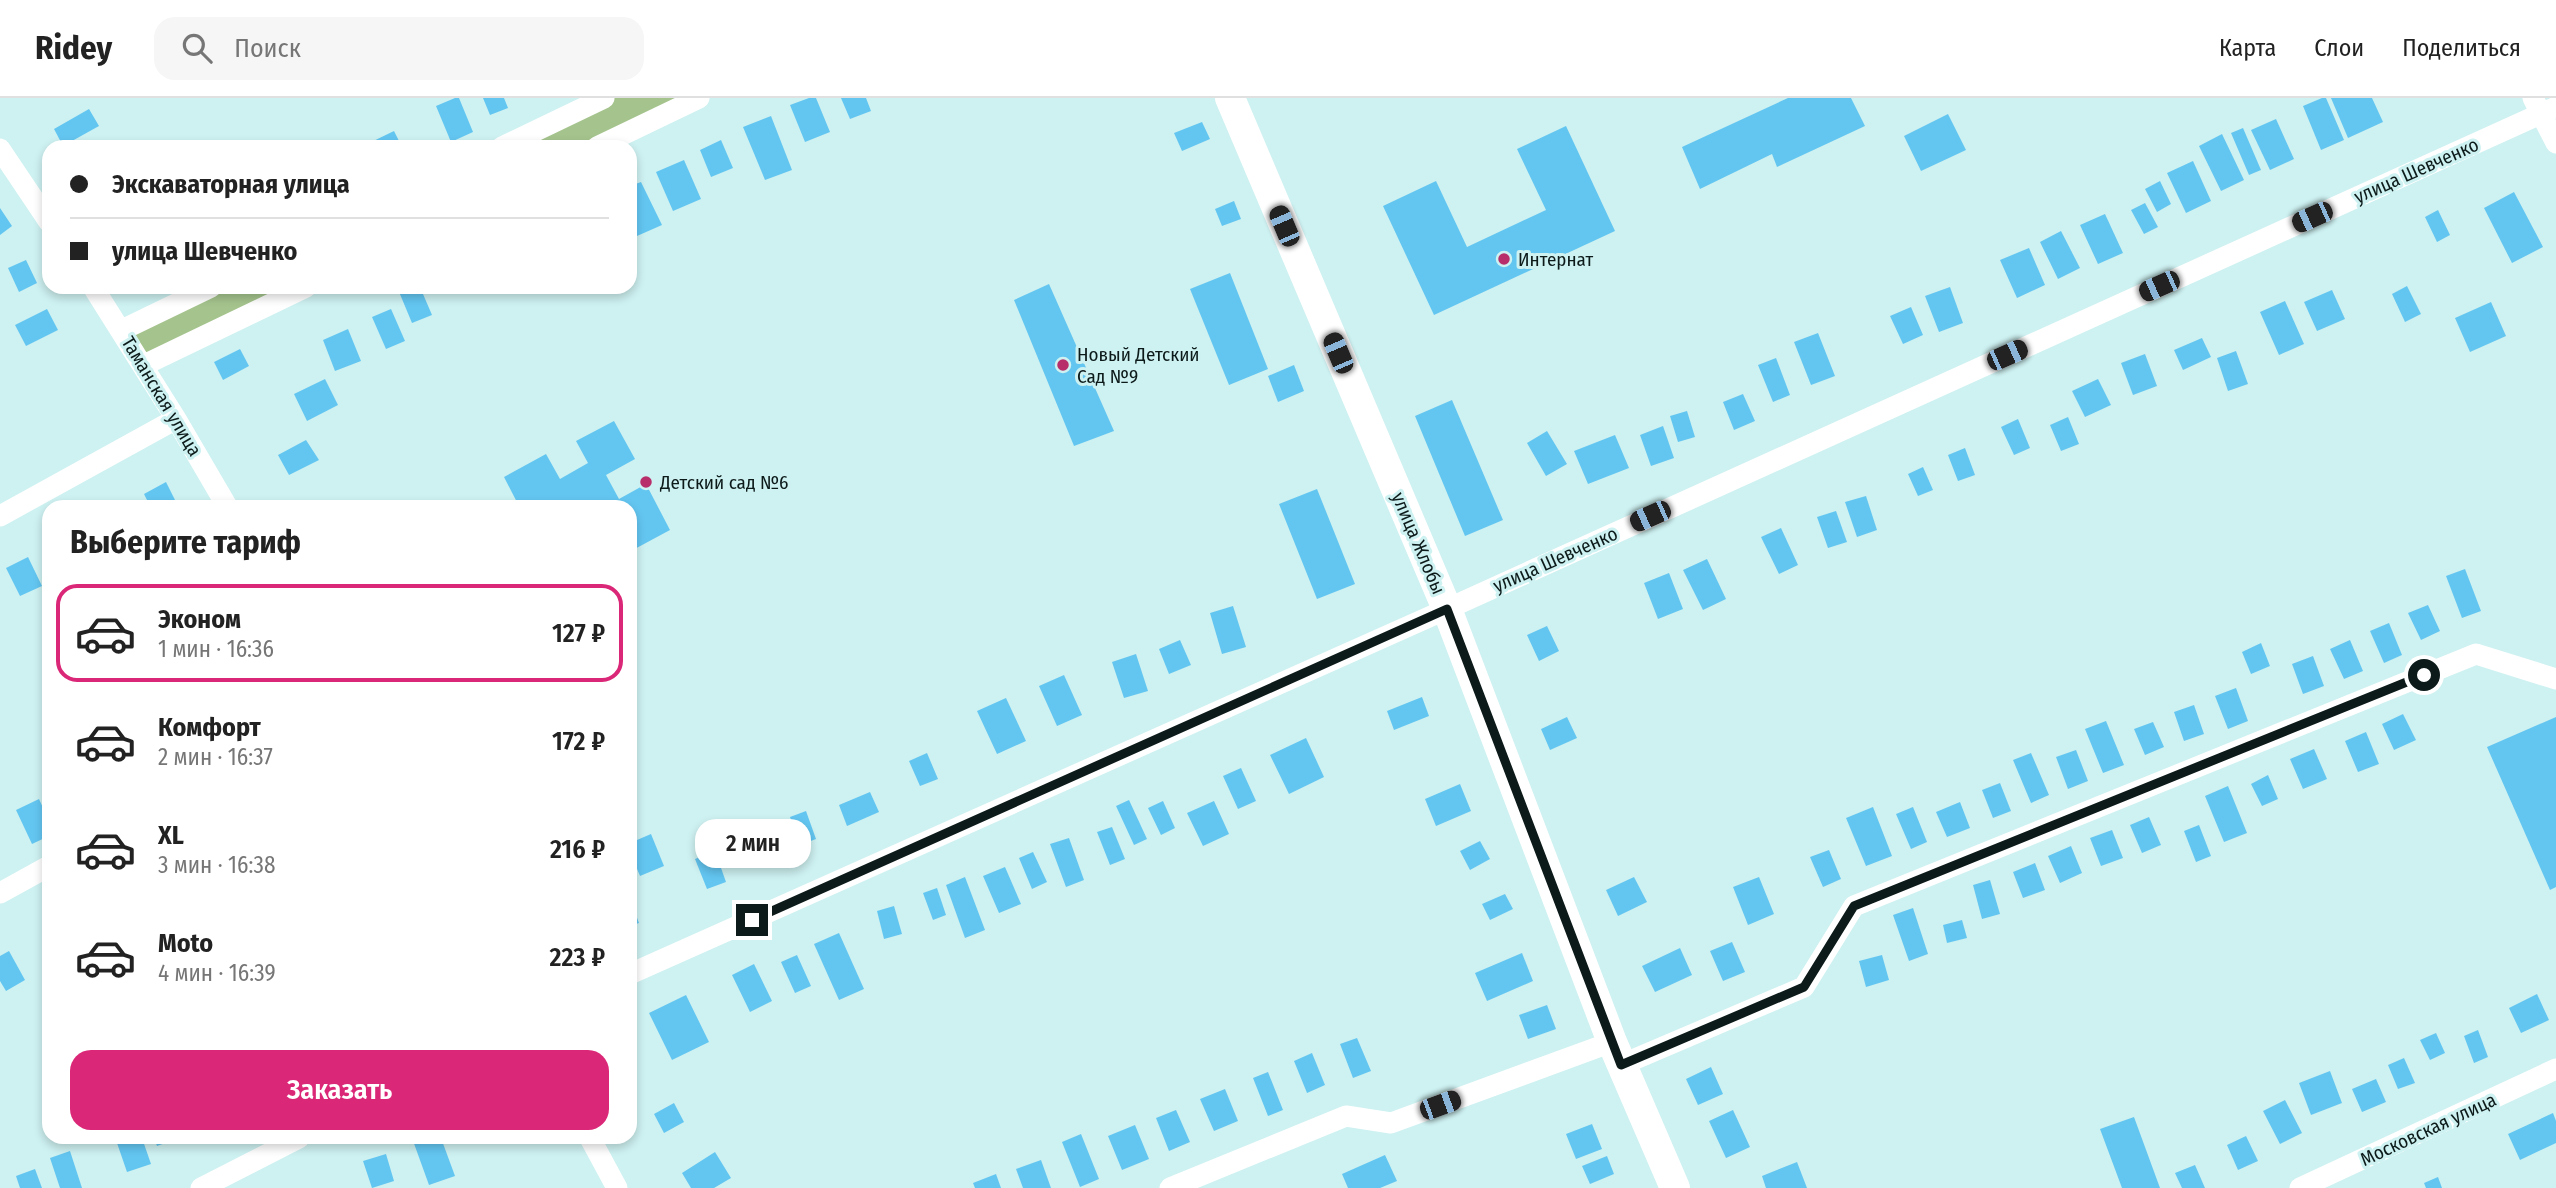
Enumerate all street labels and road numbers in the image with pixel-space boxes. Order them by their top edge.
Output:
street label: улица Шевченко [2350,133,2482,208]
street label: Таманская улица [117,332,206,460]
street label: улица Жлобы [1387,489,1450,598]
street label: улица Шевченко [1489,522,1621,597]
street label: Московская улица [2357,1088,2500,1171]

